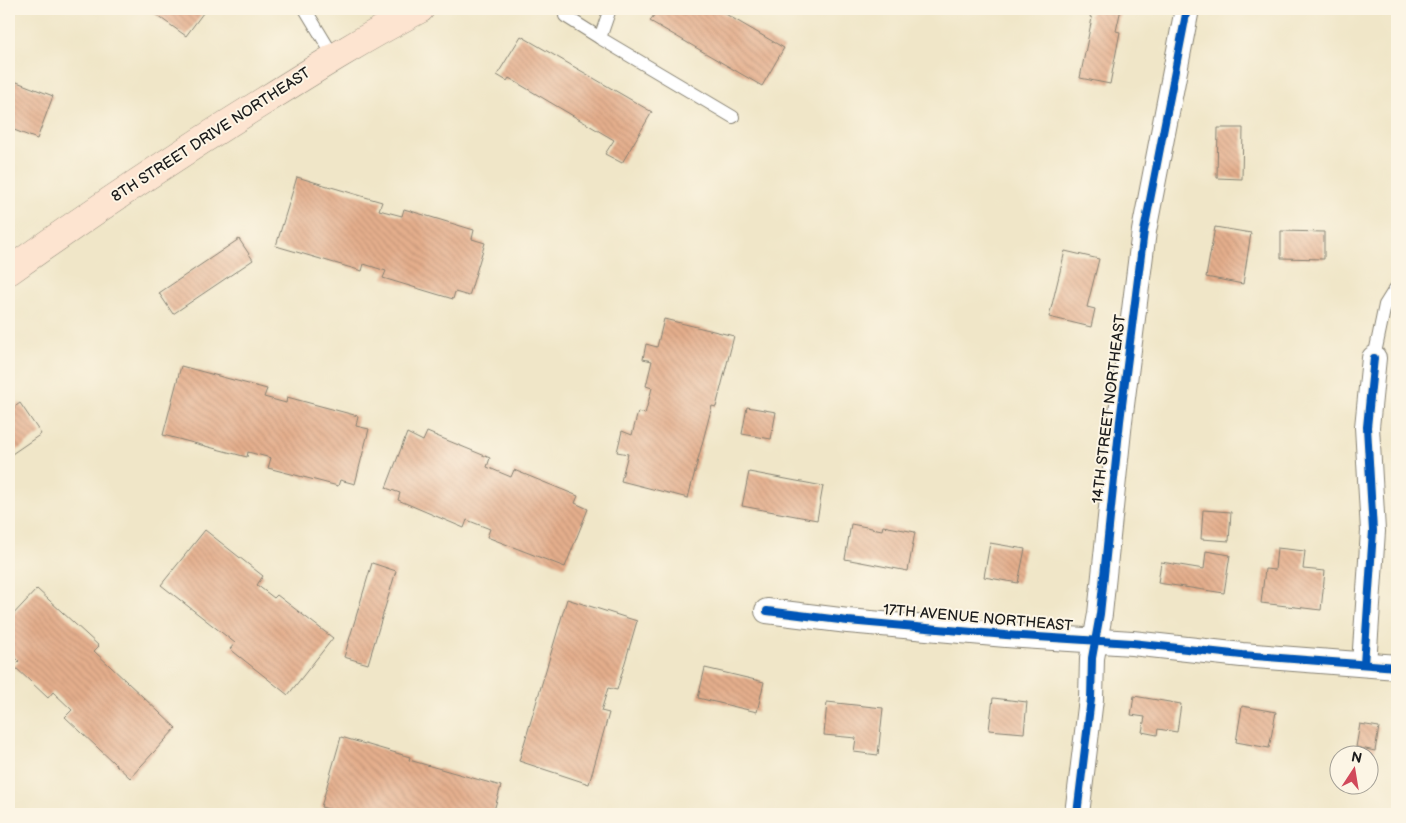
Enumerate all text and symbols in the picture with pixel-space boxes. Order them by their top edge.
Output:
street label: 8TH STREET DRIVE NORTHEAST [108,63,314,207]
street label: 14TH STREET NORTHEAST [1088,313,1130,505]
street label: 17TH AVENUE NORTHEAST [882,600,1074,636]
north arrow [1328,746,1378,796]
text: N [1350,748,1364,767]

